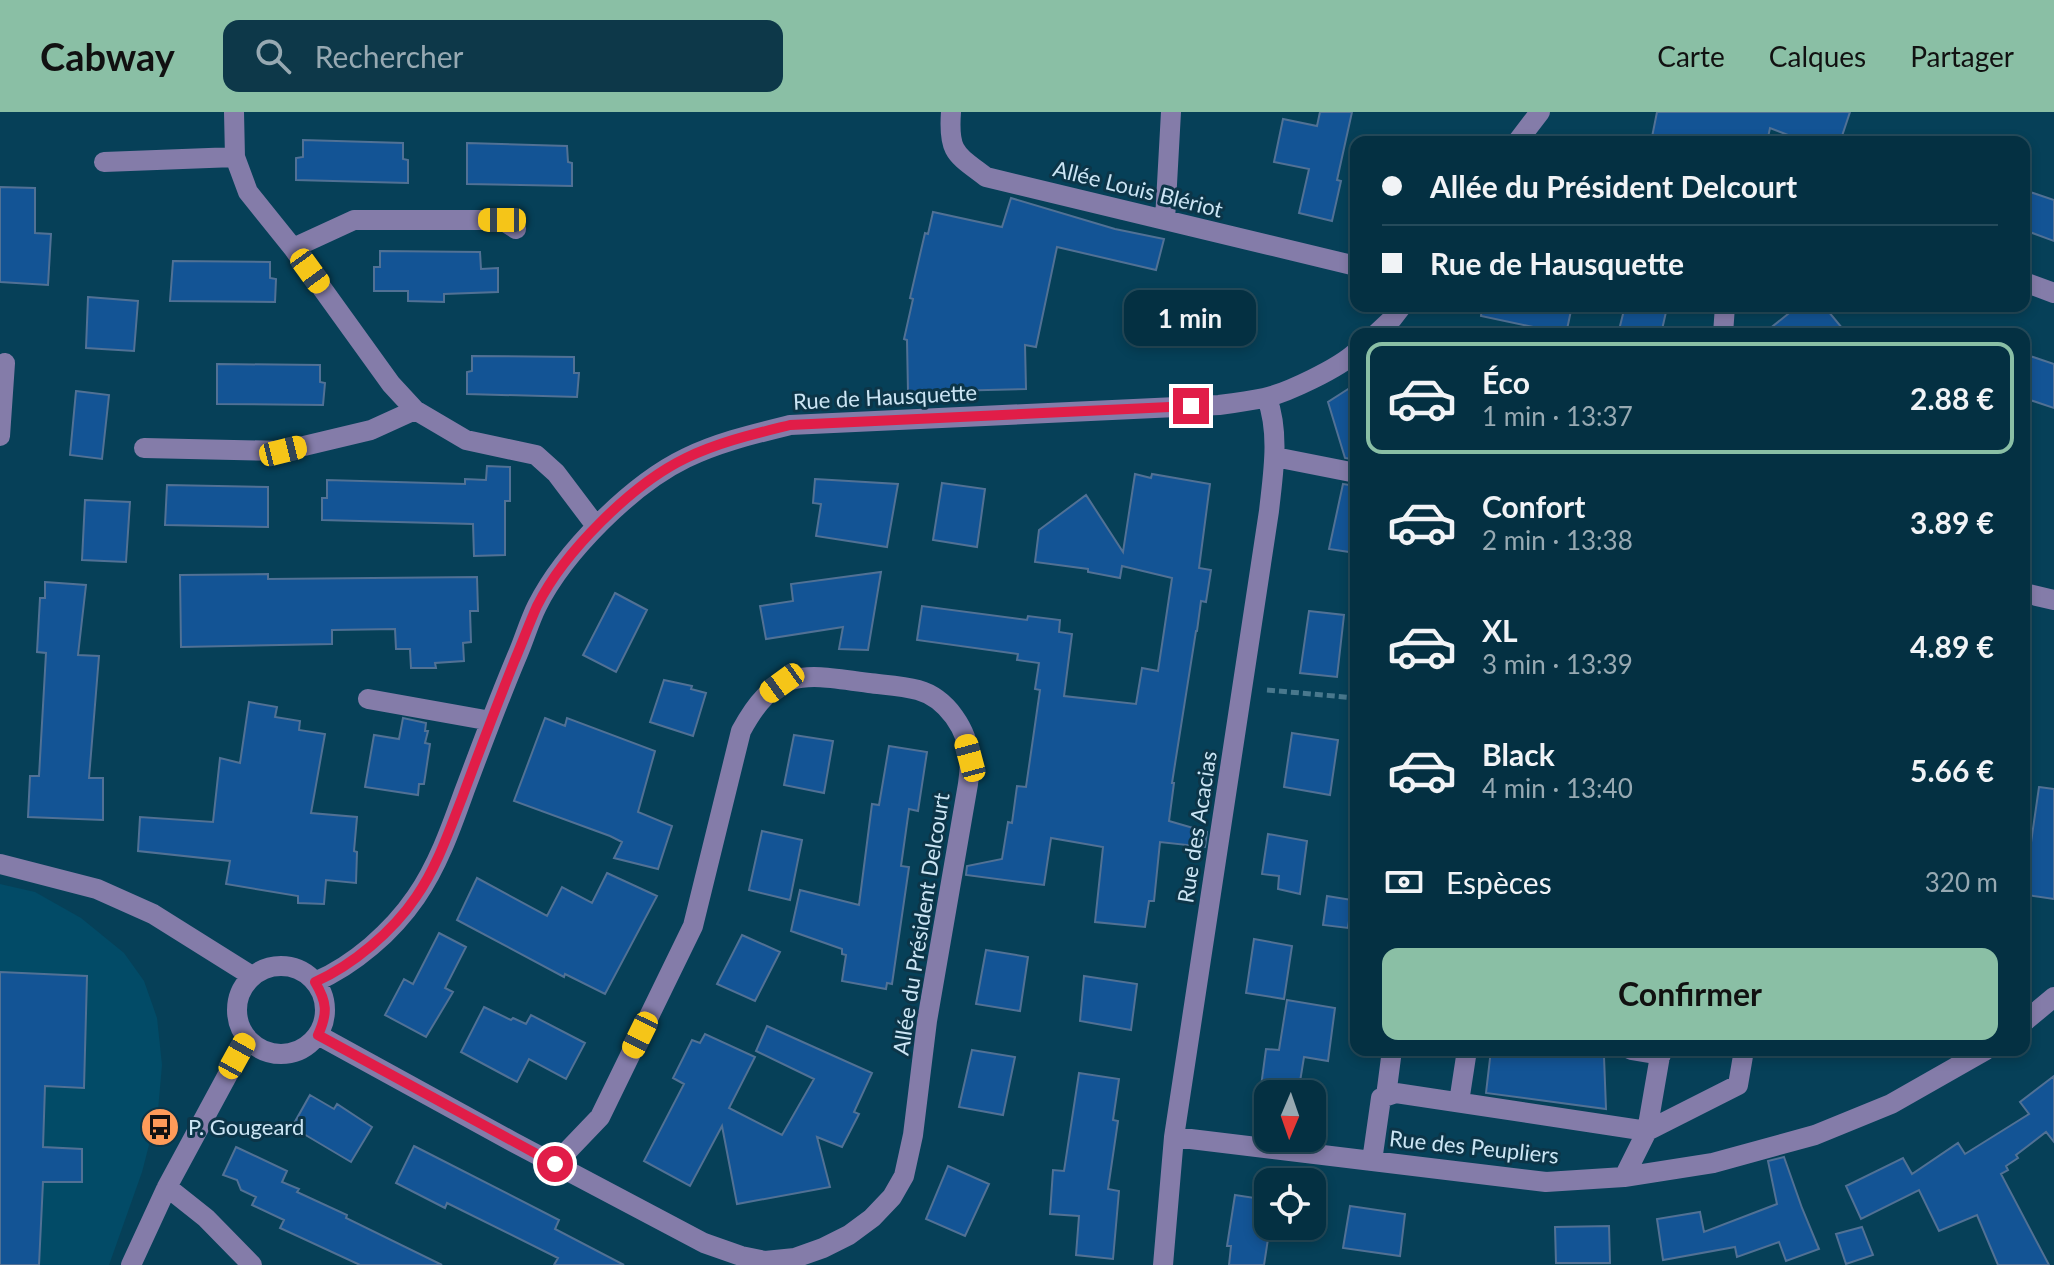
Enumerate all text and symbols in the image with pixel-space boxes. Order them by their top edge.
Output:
search box [223,20,783,92]
text: Cabway [40,33,175,79]
icon: search [251,34,295,78]
text: Rechercher [315,38,463,74]
text: Carte [1657,39,1725,73]
text: Calques [1769,39,1866,73]
text: Partager [1910,39,2014,73]
street label: Allée Louis Blériot [1050,154,1226,223]
text: Allée du Président Delcourt [1430,168,1797,204]
car [478,208,526,232]
car [286,245,334,297]
text: Rue de Hausquette [1430,245,1684,281]
callout: 1 min [1125,290,1257,346]
text: 1 min [1158,302,1222,334]
icon: car [1386,362,1458,434]
text: Éco [1482,364,1530,400]
street label: Rue de Hausquette [792,378,978,415]
text: 2.88 € [1910,380,1994,416]
route end [1173,388,1209,424]
text: 1 min · 13:37 [1482,400,1633,432]
car [257,434,309,468]
icon: car [1386,486,1458,558]
text: Confort [1482,488,1585,524]
text: 3.89 € [1910,504,1994,540]
text: 2 min · 13:38 [1482,524,1633,556]
icon: car [1386,610,1458,682]
text: XL [1482,612,1518,648]
text: 4.89 € [1910,628,1994,664]
text: 3 min · 13:39 [1482,648,1633,680]
car [756,659,808,707]
car [952,732,988,784]
icon: car [1386,734,1458,806]
text: Black [1482,736,1555,772]
street label: Rue des Acacias [1171,749,1222,905]
text: 5.66 € [1910,752,1994,788]
text: 4 min · 13:40 [1482,772,1633,804]
street label: Allée du Président Delcourt [886,791,955,1057]
icon: cash [1382,860,1426,904]
text: Espèces [1446,864,1552,900]
text: 320 m [1925,866,1998,898]
button: Confirmer [1382,948,1998,1040]
car [619,1008,661,1062]
car [215,1029,259,1083]
north arrow [1254,1080,1326,1152]
map controls [1254,1080,1326,1240]
bus stop icon: P. Gougeard [139,1106,181,1148]
place label: P. Gougeard [188,1113,304,1140]
street label: Rue des Peupliers [1388,1124,1560,1169]
route start [537,1146,573,1182]
button: locate [1254,1168,1326,1240]

